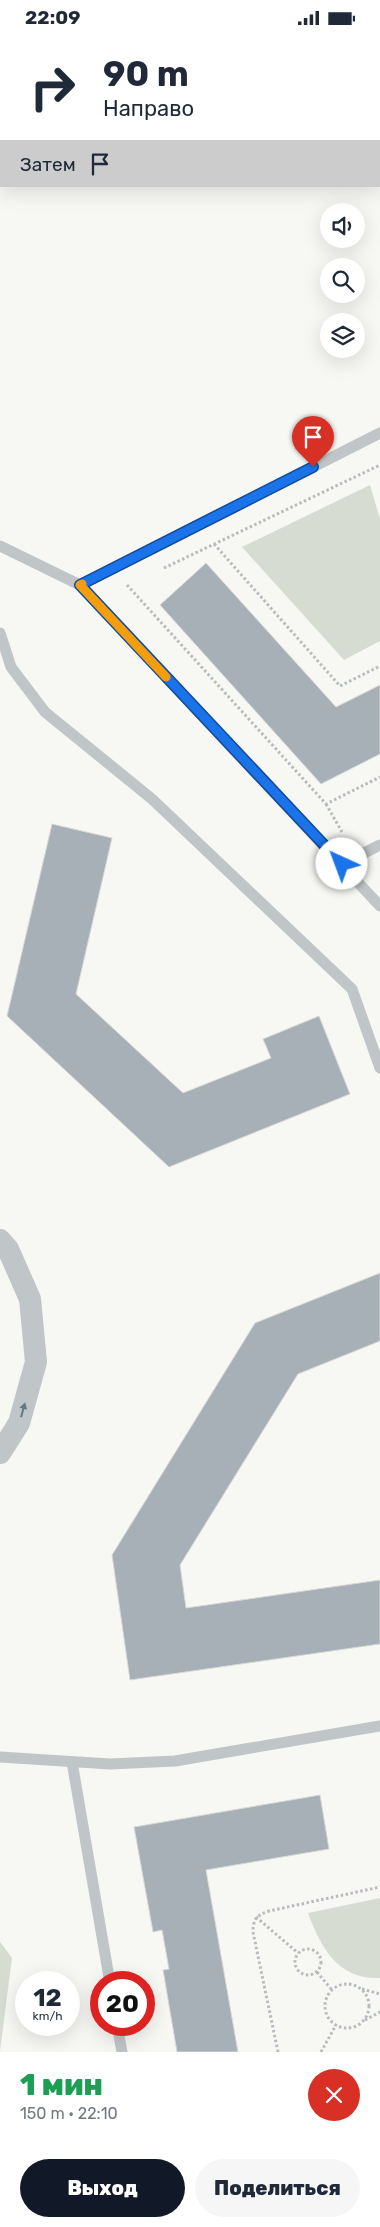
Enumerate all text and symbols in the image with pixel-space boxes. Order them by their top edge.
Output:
text: 22:09 [25,6,80,29]
text: 90 m [103,53,189,95]
icon: right [20,55,85,120]
text: Направо [103,95,194,122]
icon: arrive [86,150,114,178]
text: Затем [20,153,76,176]
map controls [320,203,365,358]
button: sound [320,203,365,248]
button: search [320,258,365,303]
button: layers [320,313,365,358]
pin [292,416,334,467]
icon: arrive [299,423,327,451]
position arrow [315,837,367,889]
one-way arrow [19,1403,27,1418]
speed limit sign: 20 [90,1971,155,2036]
text: 12 [33,1983,62,2012]
text: km/h [33,2009,62,2023]
text: 1 мин [20,2067,103,2103]
button: close [308,2069,360,2121]
text: 150 m · 22:10 [20,2104,118,2123]
button: Выход [20,2159,185,2217]
button: Поделиться [195,2159,360,2217]

